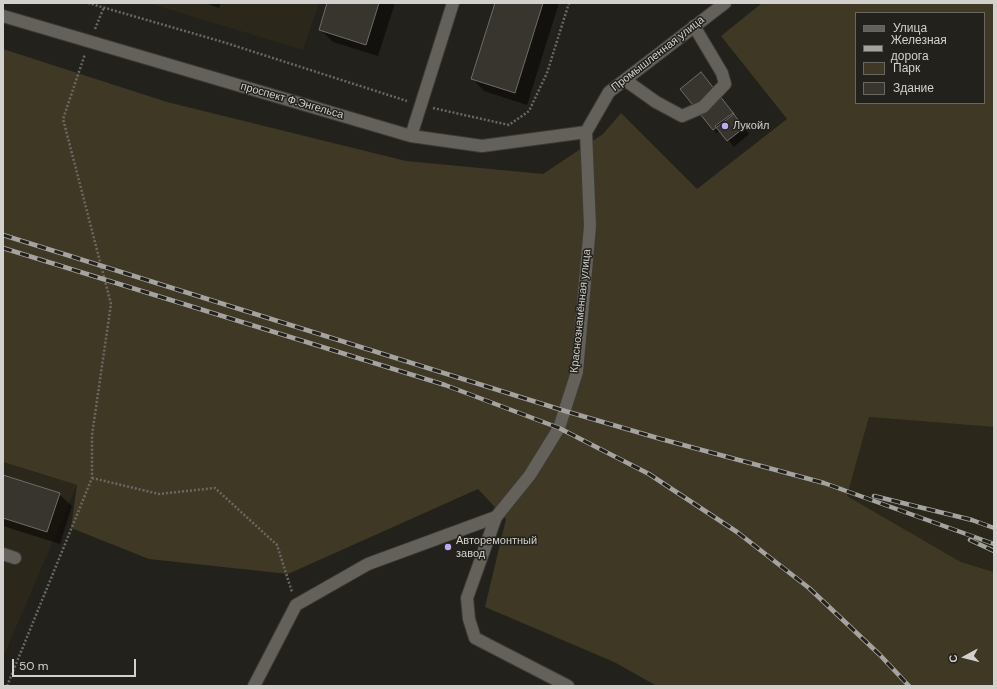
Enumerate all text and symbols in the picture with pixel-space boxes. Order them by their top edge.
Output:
legend [855,12,985,104]
street label: Промышленная улица [609,14,707,94]
text: Улица [893,20,927,36]
text: Железная дорога [891,32,947,64]
text: Парк [893,60,920,76]
street label: проспект Ф.Энгельса [239,80,345,122]
text: Здание [893,80,934,96]
place label: Лукойл [733,119,769,133]
marker: Лукойл [720,121,730,131]
street label: Краснознамённая улица [568,248,594,374]
place label: Авторемонтный завод [456,534,537,560]
marker: Авторемонтный завод [443,542,453,552]
north arrow [945,637,985,677]
scale bar [14,651,138,677]
text: С [946,654,961,663]
text: 50 m [19,658,48,674]

